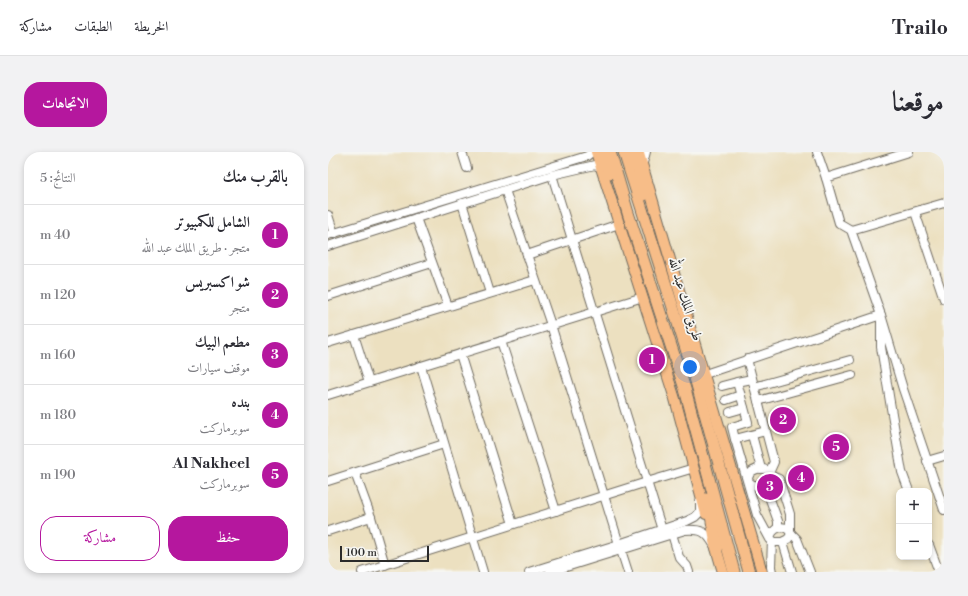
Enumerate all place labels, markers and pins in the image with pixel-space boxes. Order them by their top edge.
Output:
pin: 1 [639,345,665,375]
pin: 2 [770,405,796,435]
pin: 5 [823,432,849,462]
pin: 4 [788,463,814,493]
pin: 3 [757,472,783,502]

